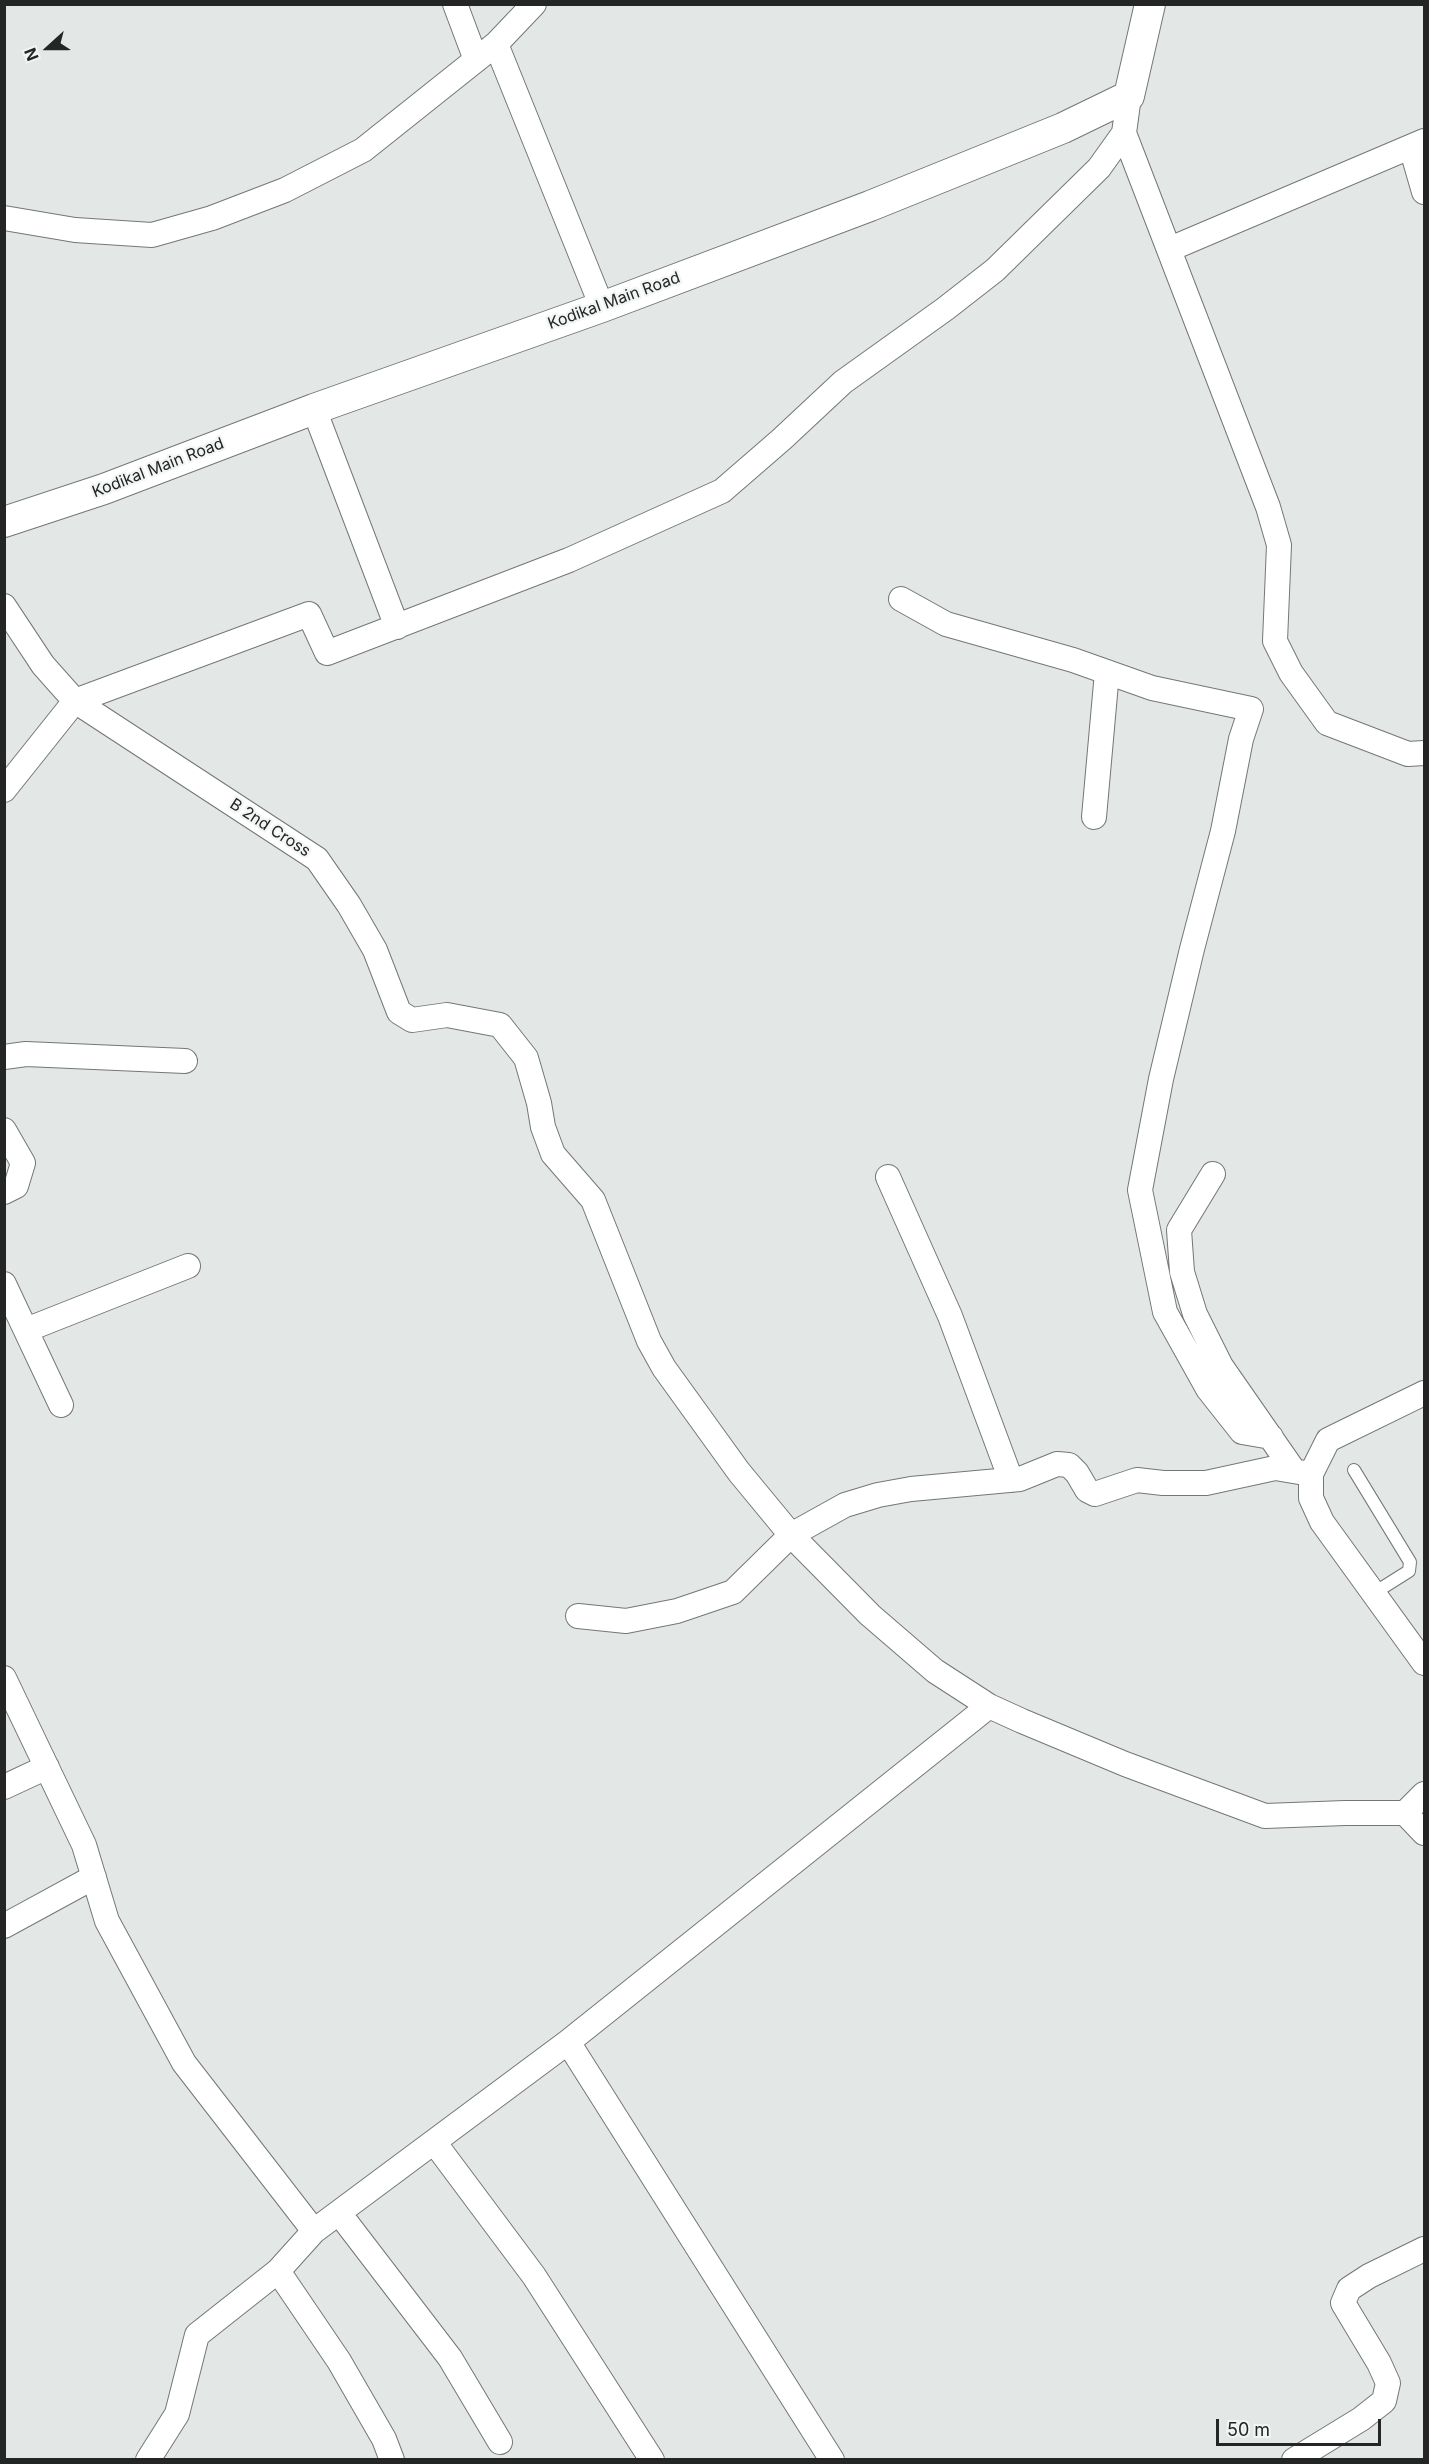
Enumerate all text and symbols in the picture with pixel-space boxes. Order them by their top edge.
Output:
north arrow [18,18,78,78]
text: N [20,45,43,64]
street label: Kodikal Main Road [545,268,683,334]
street label: Kodikal Main Road [89,434,227,502]
street label: B 2nd Cross [226,795,314,861]
scale bar [1219,2407,1384,2445]
text: 50 m [1227,2419,1270,2440]

